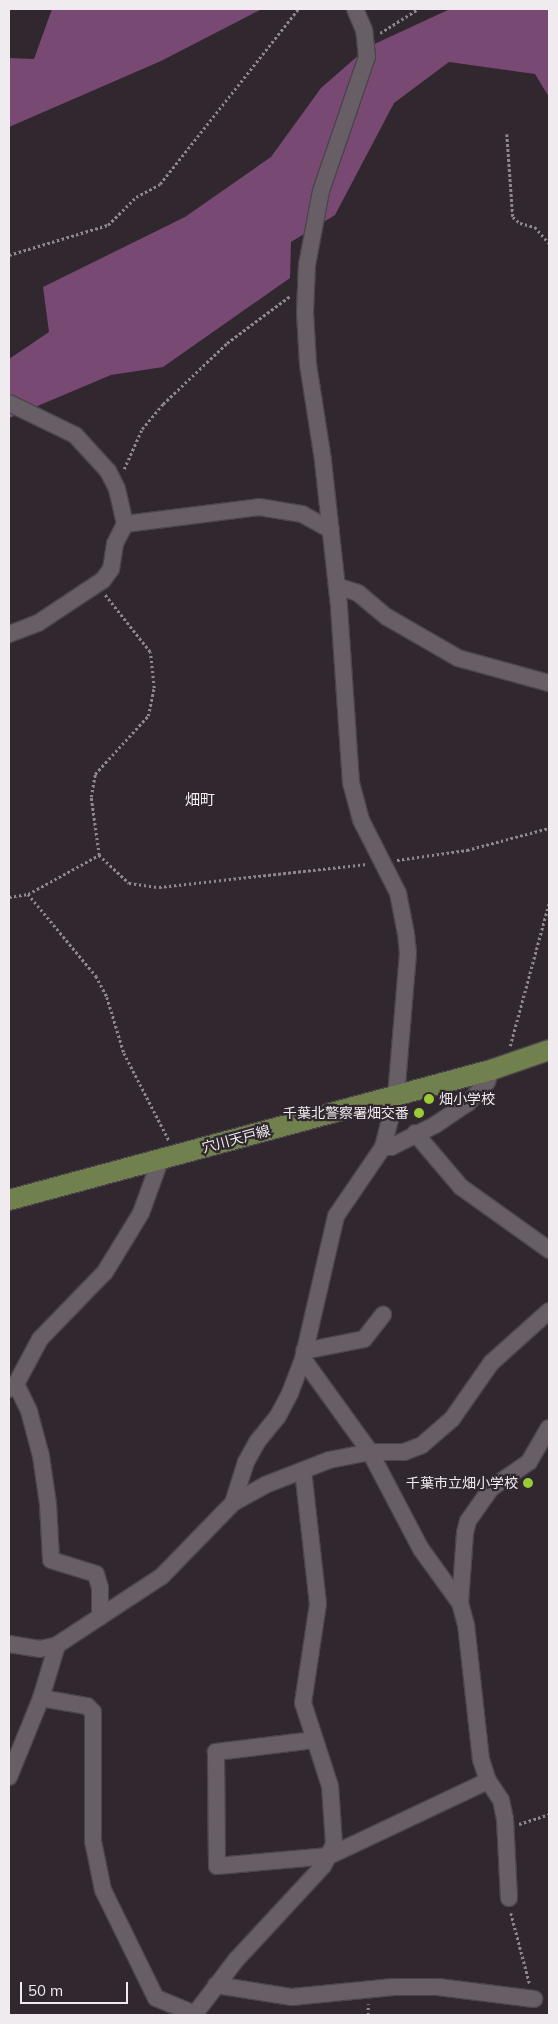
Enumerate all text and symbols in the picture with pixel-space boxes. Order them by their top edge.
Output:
district label: 畑町 [185,791,215,809]
place label: 畑小学校 [439,1091,495,1107]
marker: 畑小学校 [423,1093,435,1105]
place label: 千葉北警察署畑交番 [283,1105,409,1121]
marker: 千葉北警察署畑交番 [413,1107,425,1119]
street label: 穴川天戸線 [200,1122,272,1156]
place label: 千葉市立畑小学校 [406,1475,518,1491]
marker: 千葉市立畑小学校 [522,1477,534,1489]
scale bar [22,1972,130,2004]
text: 50 m [28,1981,63,2000]

